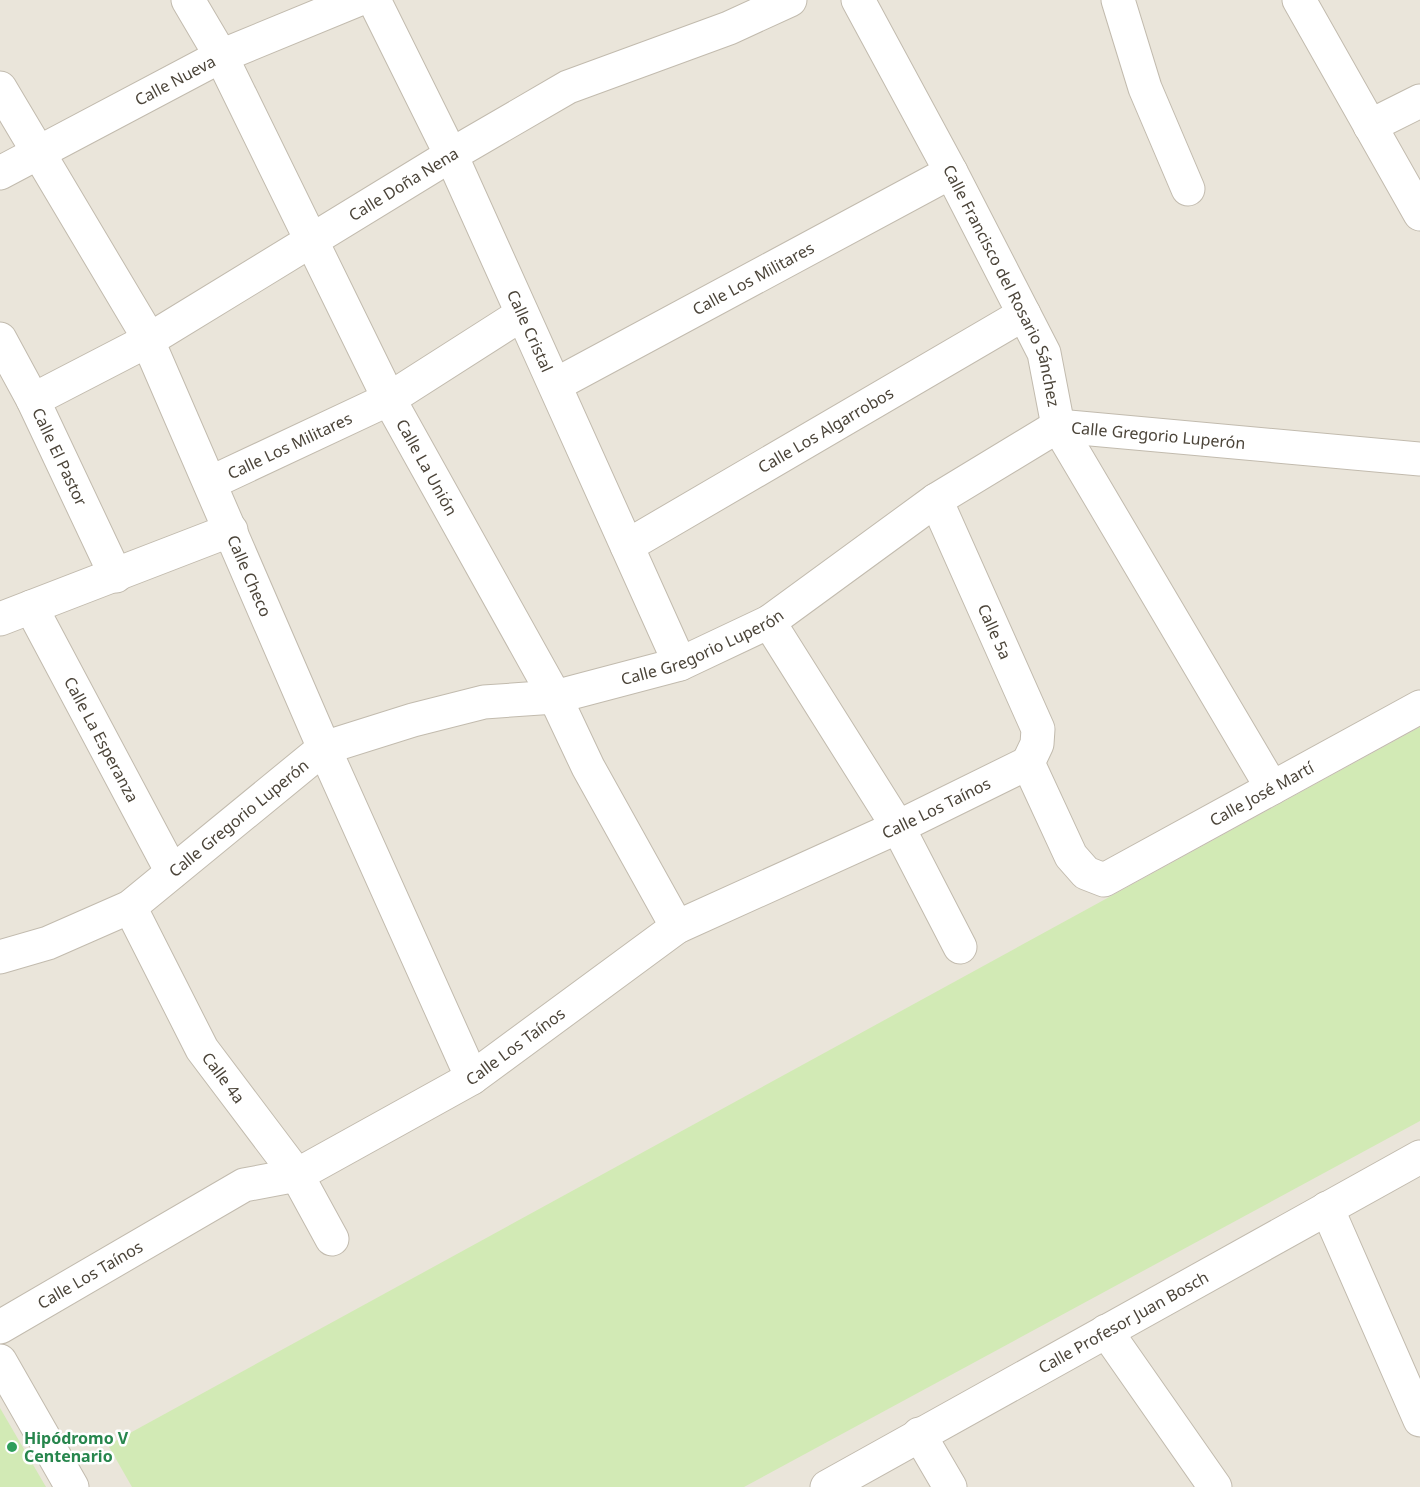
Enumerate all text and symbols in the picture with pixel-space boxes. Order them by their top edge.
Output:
street label: Calle Nueva [131,50,219,111]
street label: Calle Doña Nena [344,142,462,226]
street label: Calle Francisco del Rosario Sánchez [938,161,1065,409]
street label: Calle Los Militares [688,237,818,320]
street label: Calle Cristal [502,286,558,376]
street label: Calle Los Algarrobos [754,382,897,478]
street label: Calle El Pastor [27,404,92,510]
street label: Calle Los Militares [224,407,356,484]
street label: Calle La Unión [391,415,463,519]
street label: Calle Gregorio Luperón [1070,416,1246,454]
street label: Calle Checo [222,531,277,620]
street label: Calle 5a [973,600,1017,663]
street label: Calle Gregorio Luperón [618,604,788,690]
street label: Calle La Esperanza [59,673,144,806]
street label: Calle Gregorio Luperón [164,754,313,882]
street label: Calle José Martí [1206,756,1318,831]
street label: Calle Los Taínos [878,772,994,844]
street label: Calle Los Taínos [462,1002,569,1090]
street label: Calle 4a [197,1048,250,1108]
street label: Calle Los Taínos [33,1235,147,1314]
street label: Calle Profesor Juan Bosch [1034,1266,1212,1378]
place label: Hipódromo V Centenario [24,1427,129,1467]
marker: Hipódromo V Centenario [5,1440,19,1454]

